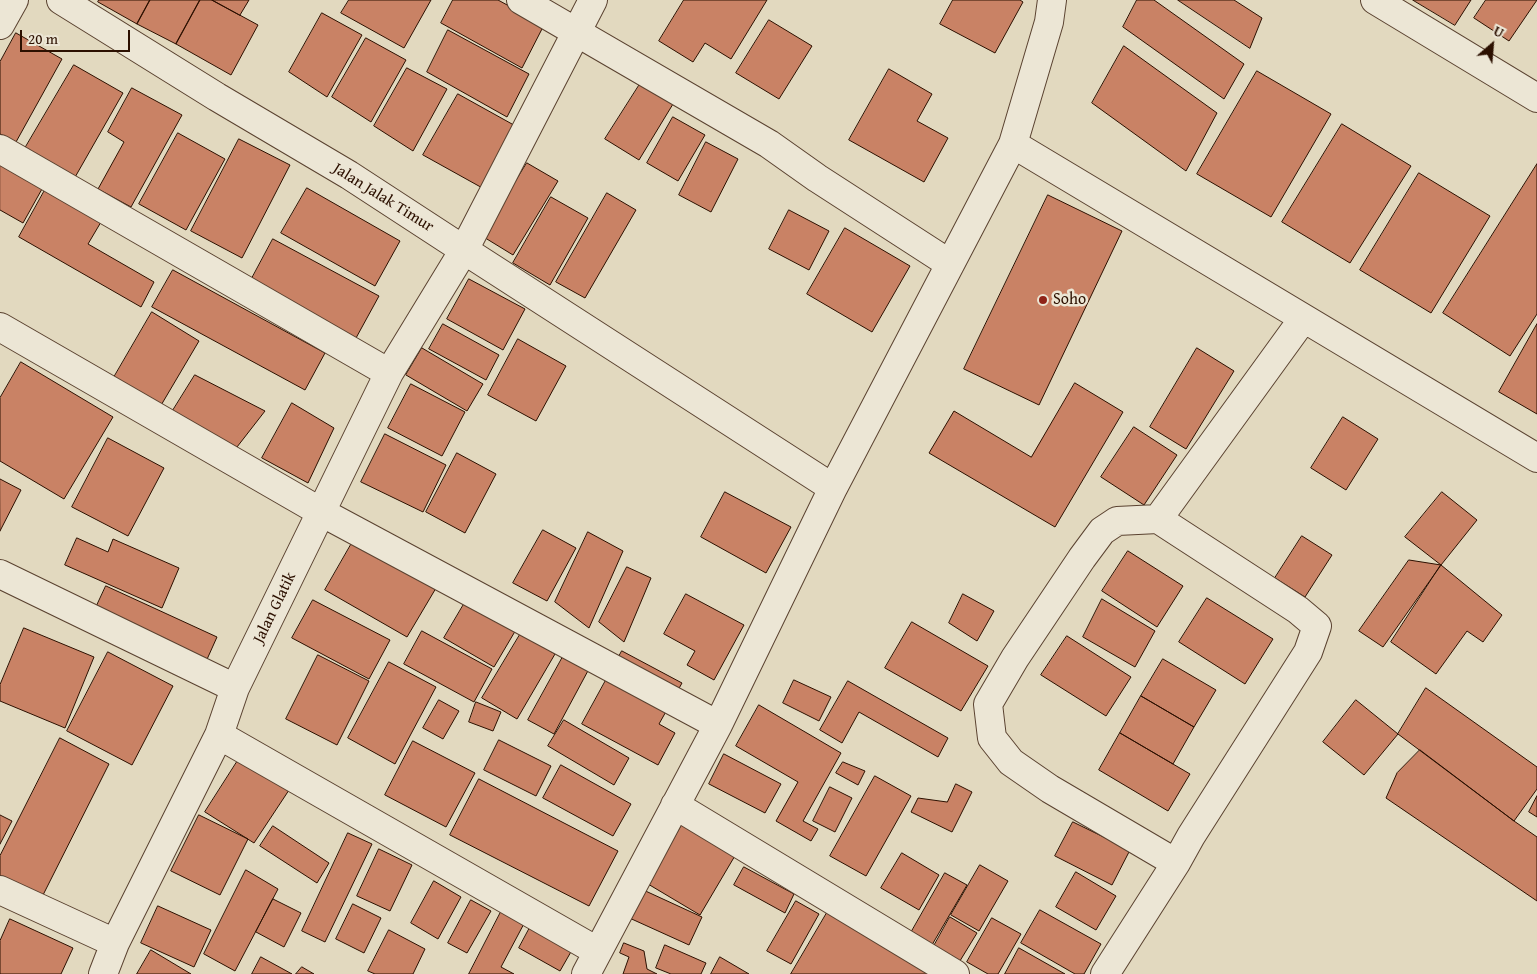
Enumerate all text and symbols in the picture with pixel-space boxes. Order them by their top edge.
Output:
scale bar [22,20,132,52]
north arrow [1467,20,1517,70]
text: U [1490,21,1508,43]
text: 20 m [28,28,58,49]
street label: Jalan Jalak Timur [329,159,437,237]
place label: Soho [1053,290,1086,310]
marker: Soho [1037,294,1049,306]
street label: Jalan Glatik [250,569,300,647]

